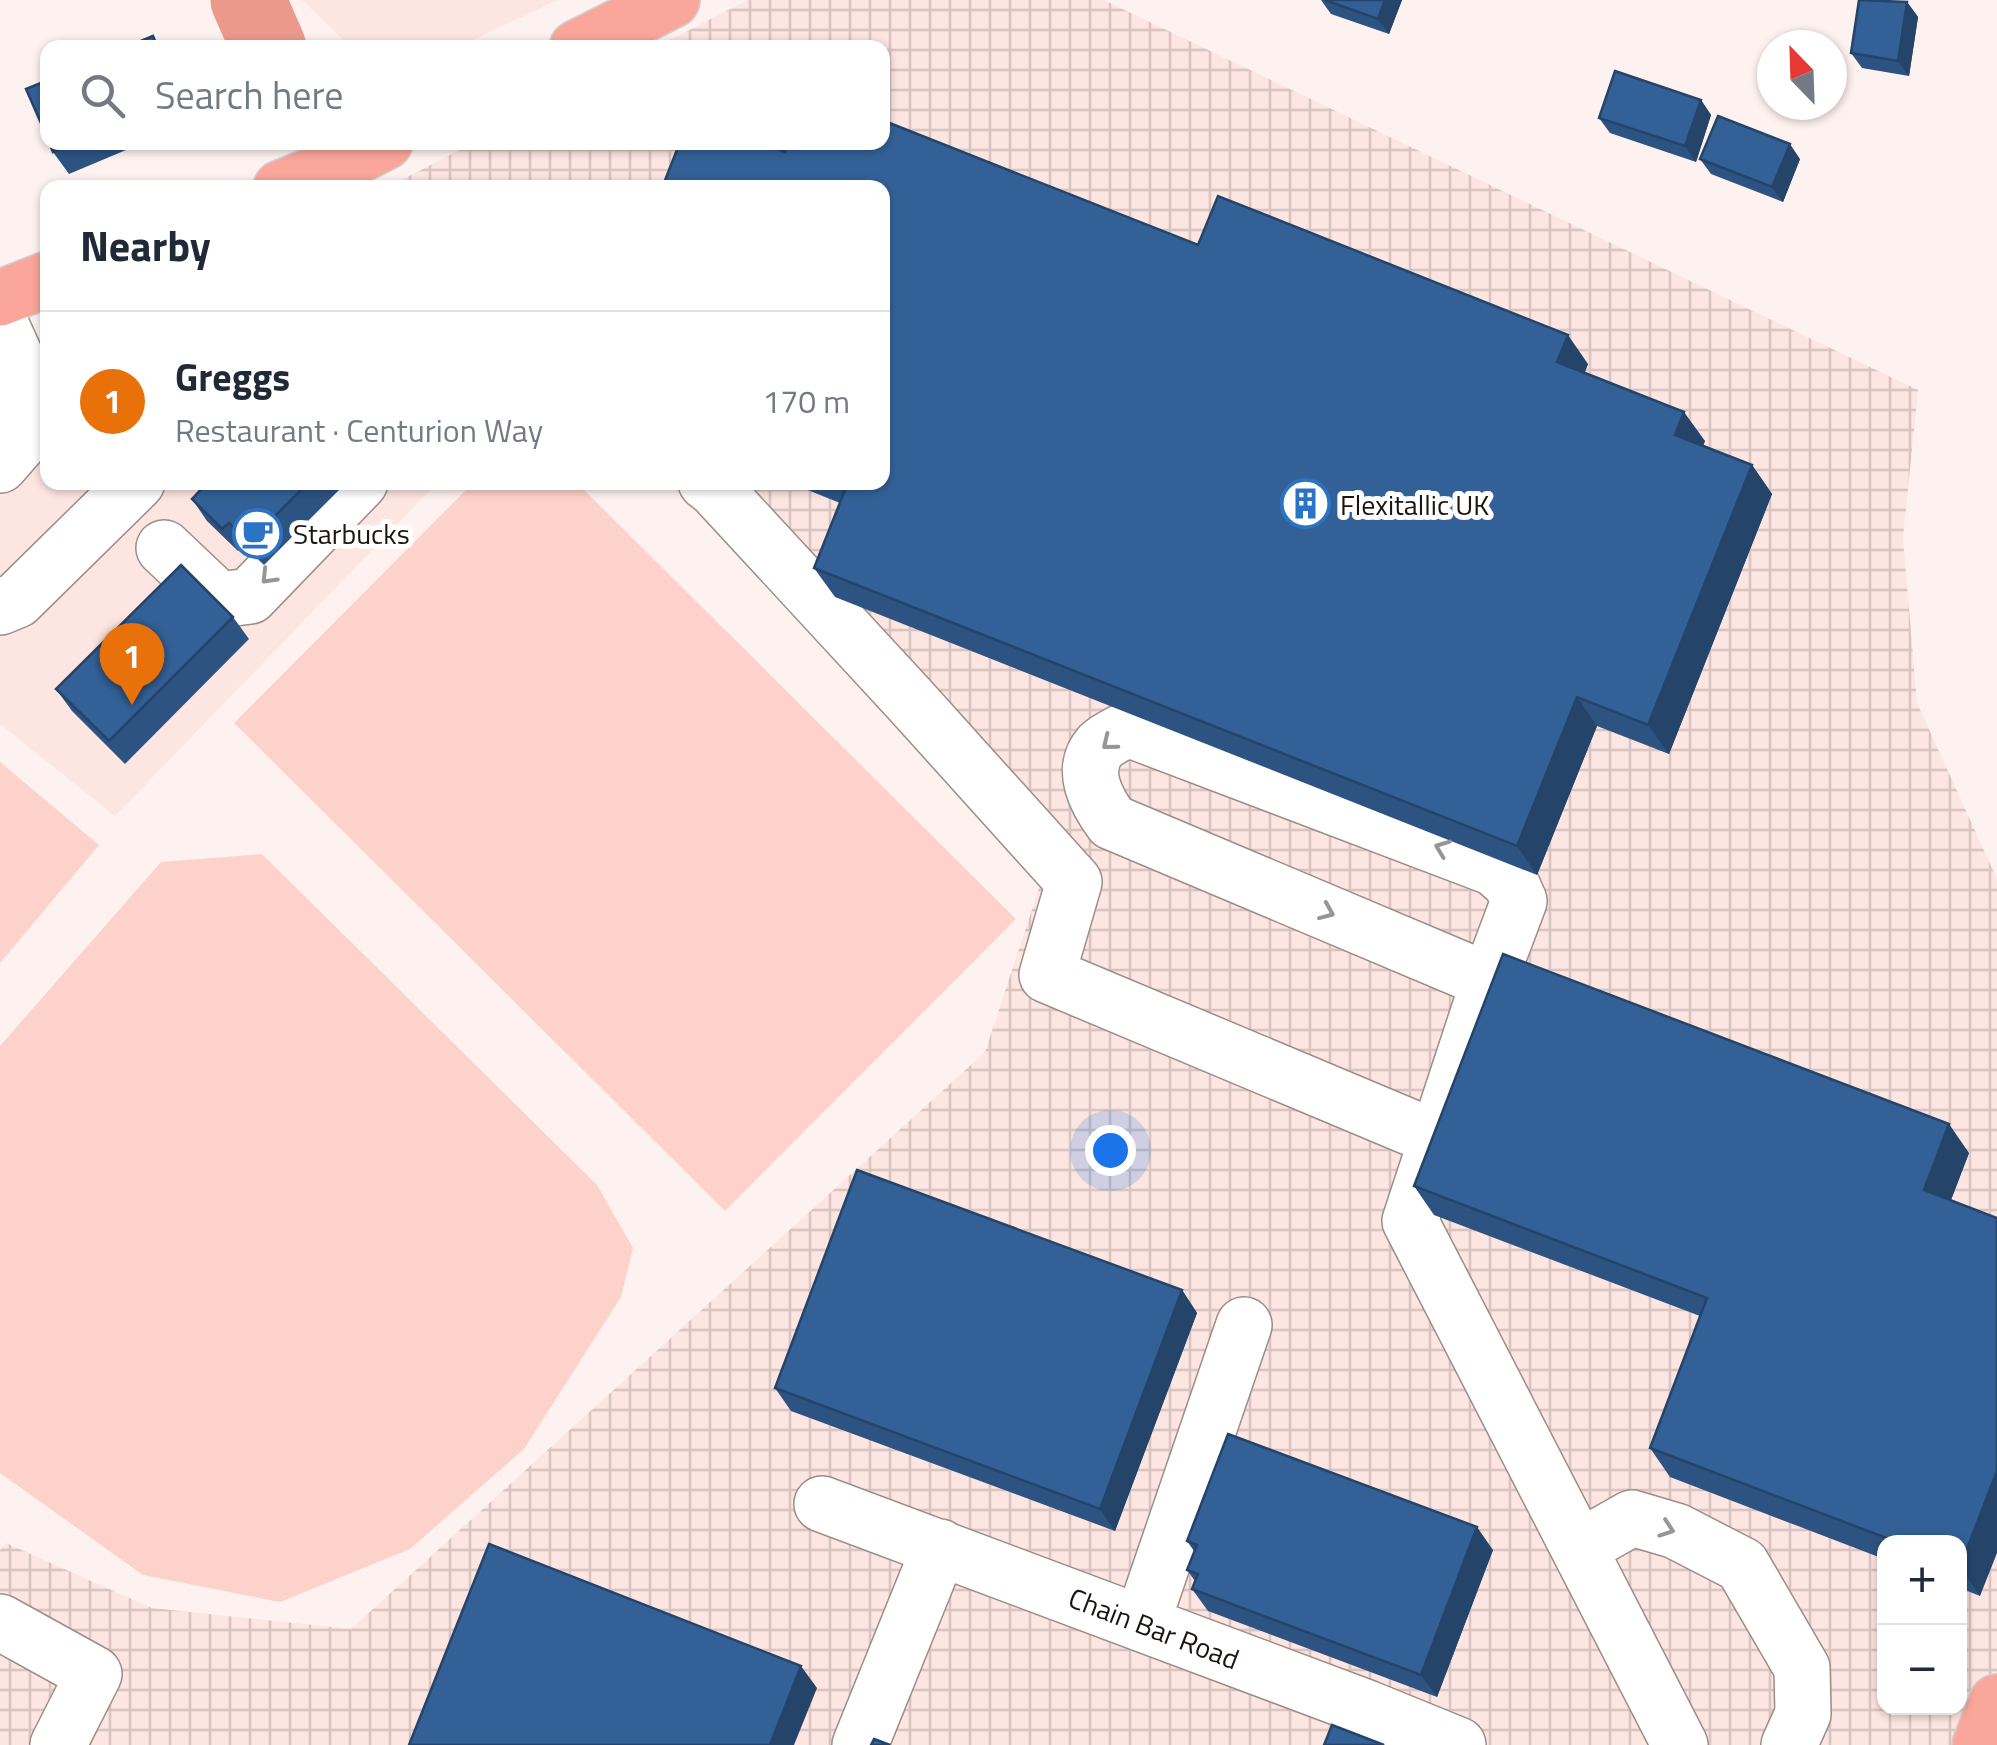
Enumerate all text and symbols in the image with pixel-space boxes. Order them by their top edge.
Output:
north arrow [1757,30,1847,120]
search box [40,40,890,150]
text: Search here [155,66,343,124]
icon: search [75,68,130,123]
text: Nearby [80,213,211,277]
text: Greggs [175,348,290,406]
text: 1 [104,377,121,425]
text: 170 m [762,377,850,425]
text: Restaurant · Centurion Way [175,406,543,454]
building icon: Flexitallic UK [1279,478,1331,530]
place label: Flexitallic UK [1340,483,1489,526]
cafe icon: Starbucks [232,507,284,559]
place label: Starbucks [293,512,410,555]
one-way arrow [261,566,279,584]
pin: 1 [100,622,164,705]
one-way arrow [1102,731,1120,748]
one-way arrow [1434,840,1452,860]
one-way arrow [1317,900,1335,920]
your location [1085,1125,1136,1176]
one-way arrow [1657,1517,1674,1538]
map controls [1877,1535,1967,1715]
button: + [1877,1535,1967,1625]
street label: Chain Bar Road [1063,1576,1245,1680]
button: − [1877,1625,1967,1715]

